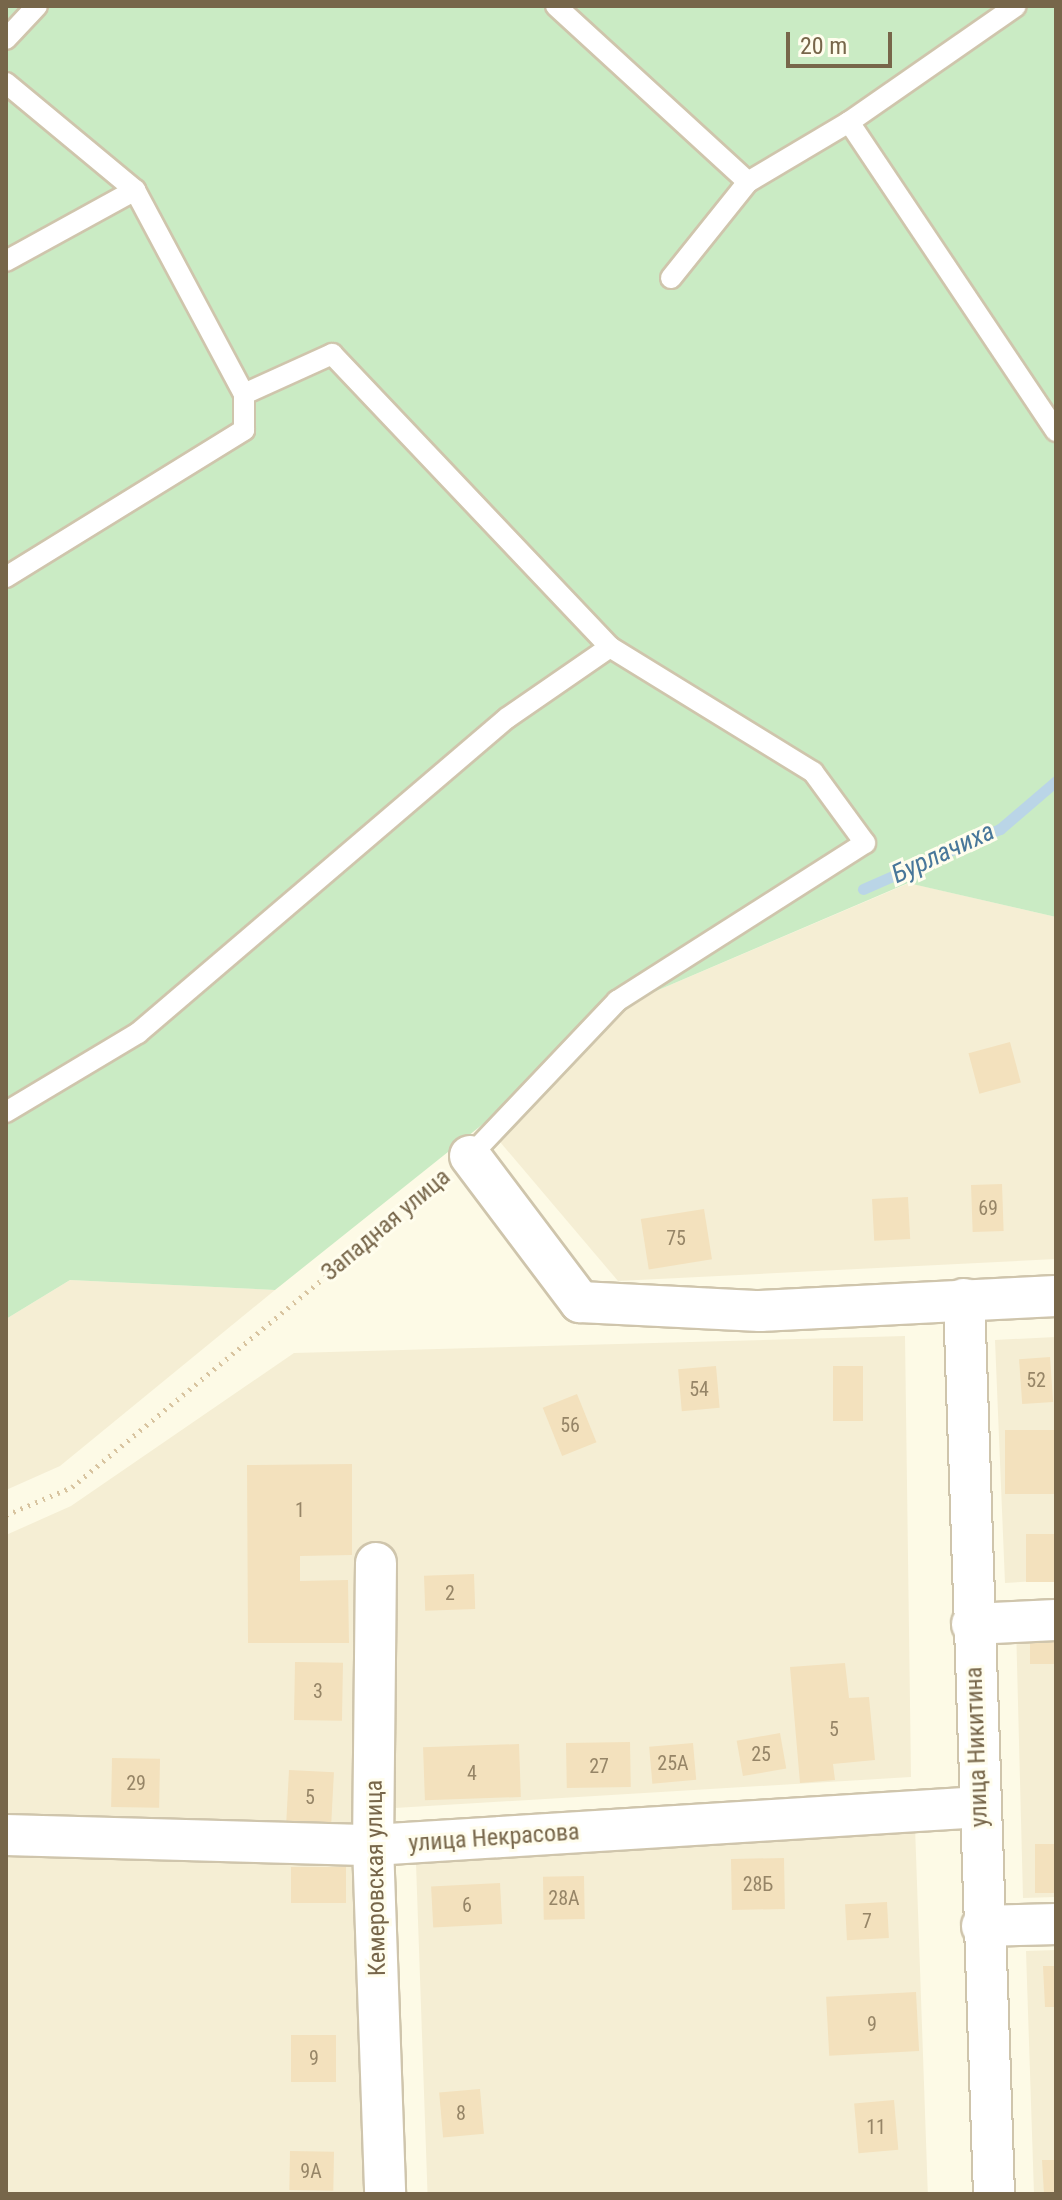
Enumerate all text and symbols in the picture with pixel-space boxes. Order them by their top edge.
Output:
scale bar [790,16,896,66]
text: 20 m [800,32,847,60]
water label: Бурлачиха [887,816,999,890]
street label: Западная улица [316,1163,456,1287]
house number: 69 [978,1196,998,1220]
house number: 75 [666,1226,686,1250]
house number: 52 [1026,1368,1046,1392]
house number: 54 [689,1377,709,1401]
house number: 56 [560,1413,580,1437]
house number: 1 [295,1498,305,1522]
house number: 2 [445,1581,455,1605]
street label: улица Никитина [960,1666,994,1828]
house number: 3 [313,1679,323,1703]
house number: 5 [829,1717,839,1741]
house number: 25 [751,1742,771,1766]
house number: 25А [657,1751,689,1775]
house number: 27 [589,1754,609,1778]
house number: 4 [467,1761,477,1785]
house number: 29 [126,1771,146,1795]
street label: Кемеровская улица [360,1780,392,1976]
house number: 5 [305,1785,315,1809]
street label: улица Некрасова [408,1818,580,1858]
house number: 28Б [743,1872,773,1896]
house number: 28А [548,1886,580,1910]
house number: 6 [462,1893,472,1917]
house number: 7 [862,1909,872,1933]
house number: 9 [867,2012,877,2036]
house number: 9 [309,2046,319,2070]
house number: 8 [456,2101,466,2125]
house number: 11 [866,2115,886,2139]
house number: 9А [300,2159,322,2183]

